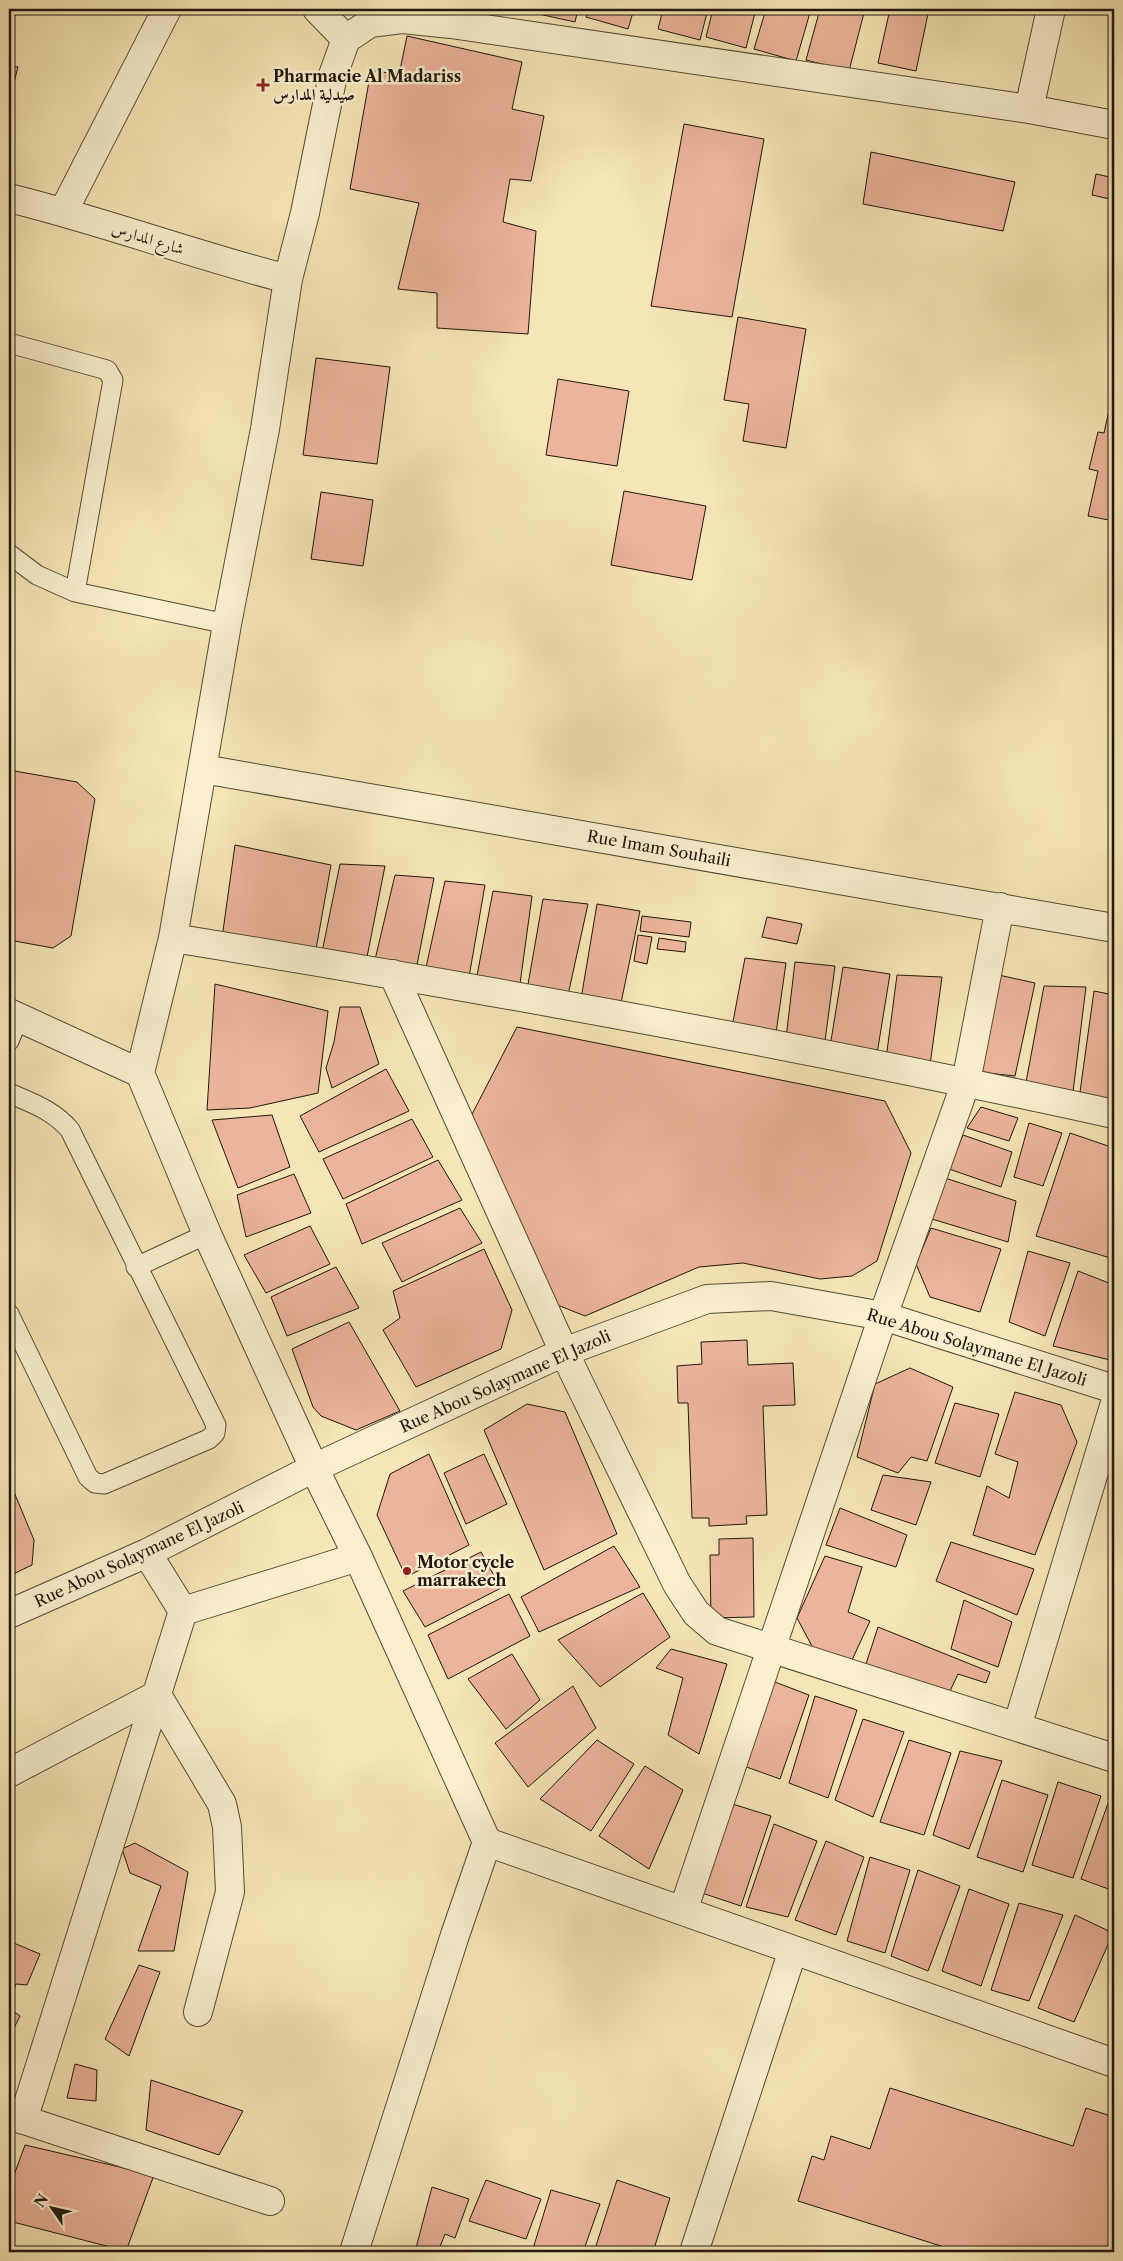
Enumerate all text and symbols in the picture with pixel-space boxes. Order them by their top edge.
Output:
place label: Pharmacie Al Madariss صيدلية المدارس [273,66,461,104]
marker: Pharmacie Al Madariss صيدلية المدارس [257,79,269,91]
street label: شارع المدارس [108,218,187,262]
street label: Rue Imam Souhaili [586,826,733,871]
street label: Rue Abou Solaymane El Jazoli [865,1304,1089,1390]
street label: Rue Abou Solaymane El Jazoli [396,1325,614,1437]
street label: Rue Abou Solaymane El Jazoli [31,1497,247,1611]
place label: Motor cycle marrakech [417,1552,515,1590]
marker: Motor cycle marrakech [401,1565,413,1577]
north arrow [28,2184,78,2234]
text: N [30,2191,52,2211]

